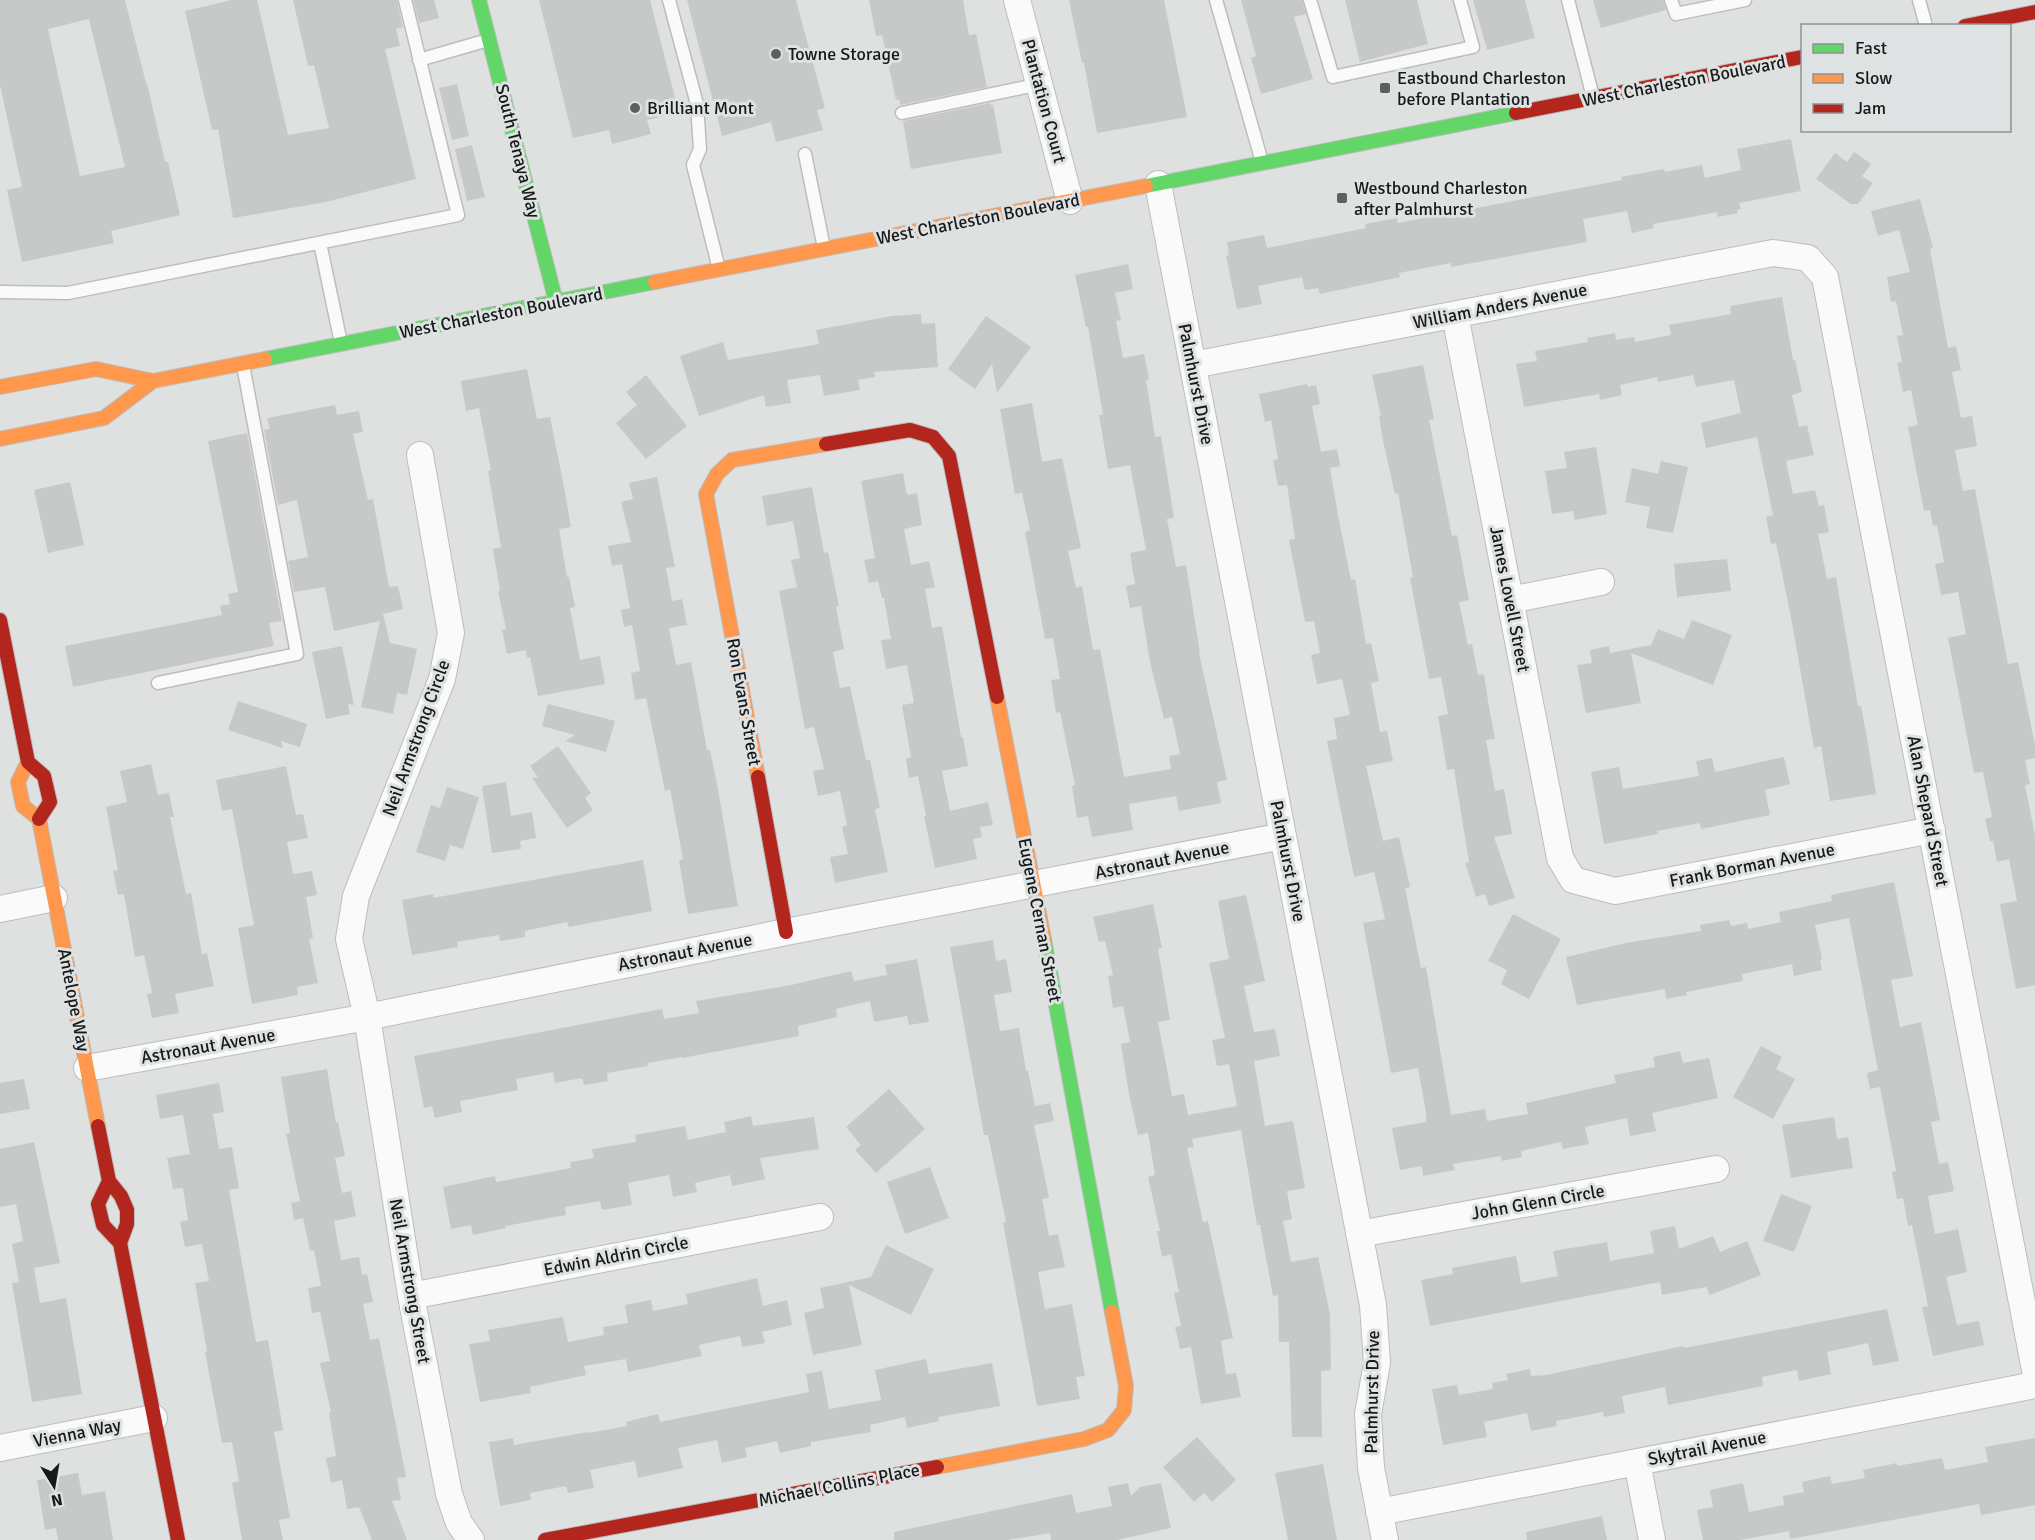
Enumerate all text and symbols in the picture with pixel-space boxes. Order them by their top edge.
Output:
legend [1801,24,2011,132]
street label: Plantation Court [1017,37,1071,165]
text: Fast [1855,37,1887,59]
place label: Towne Storage [788,43,900,65]
marker: Towne Storage [769,47,783,61]
street label: West Charleston Boulevard [1580,50,1788,112]
place label: Eastbound Charleston before Plantation [1397,67,1566,110]
text: Slow [1855,67,1892,89]
marker: Eastbound Charleston before Plantation [1378,81,1392,95]
street label: South Tenaya Way [491,82,545,221]
place label: Brilliant Mont [647,97,754,119]
text: Jam [1855,97,1886,119]
marker: Brilliant Mont [628,101,642,115]
place label: Westbound Charleston after Palmhurst [1354,177,1528,220]
street label: West Charleston Boulevard [874,188,1082,250]
marker: Westbound Charleston after Palmhurst [1335,191,1349,205]
street label: William Anders Avenue [1411,278,1589,334]
street label: West Charleston Boulevard [397,282,605,344]
street label: Palmhurst Drive [1173,321,1219,447]
street label: James Lovell Street [1485,524,1535,674]
street label: Ron Evans Street [722,636,766,768]
street label: Neil Armstrong Circle [377,657,455,819]
street label: Alan Shepard Street [1903,734,1953,888]
street label: Palmhurst Drive [1265,798,1311,924]
street label: Eugene Cernan Street [1013,836,1067,1004]
street label: Astronaut Avenue [1093,836,1231,884]
street label: Frank Borman Avenue [1668,838,1836,892]
street label: Astronaut Avenue [616,928,754,976]
street label: Antelope Way [53,946,95,1054]
street label: Astronaut Avenue [139,1023,277,1069]
street label: John Glenn Circle [1470,1179,1606,1225]
street label: Neil Armstrong Street [385,1197,435,1365]
street label: Edwin Aldrin Circle [542,1231,690,1281]
street label: Palmhurst Drive [1360,1330,1384,1454]
street label: Vienna Way [31,1414,123,1452]
street label: Skytrail Avenue [1646,1426,1768,1470]
north arrow [24,1456,84,1516]
street label: Michael Collins Place [756,1459,922,1511]
text: N [49,1489,64,1511]

